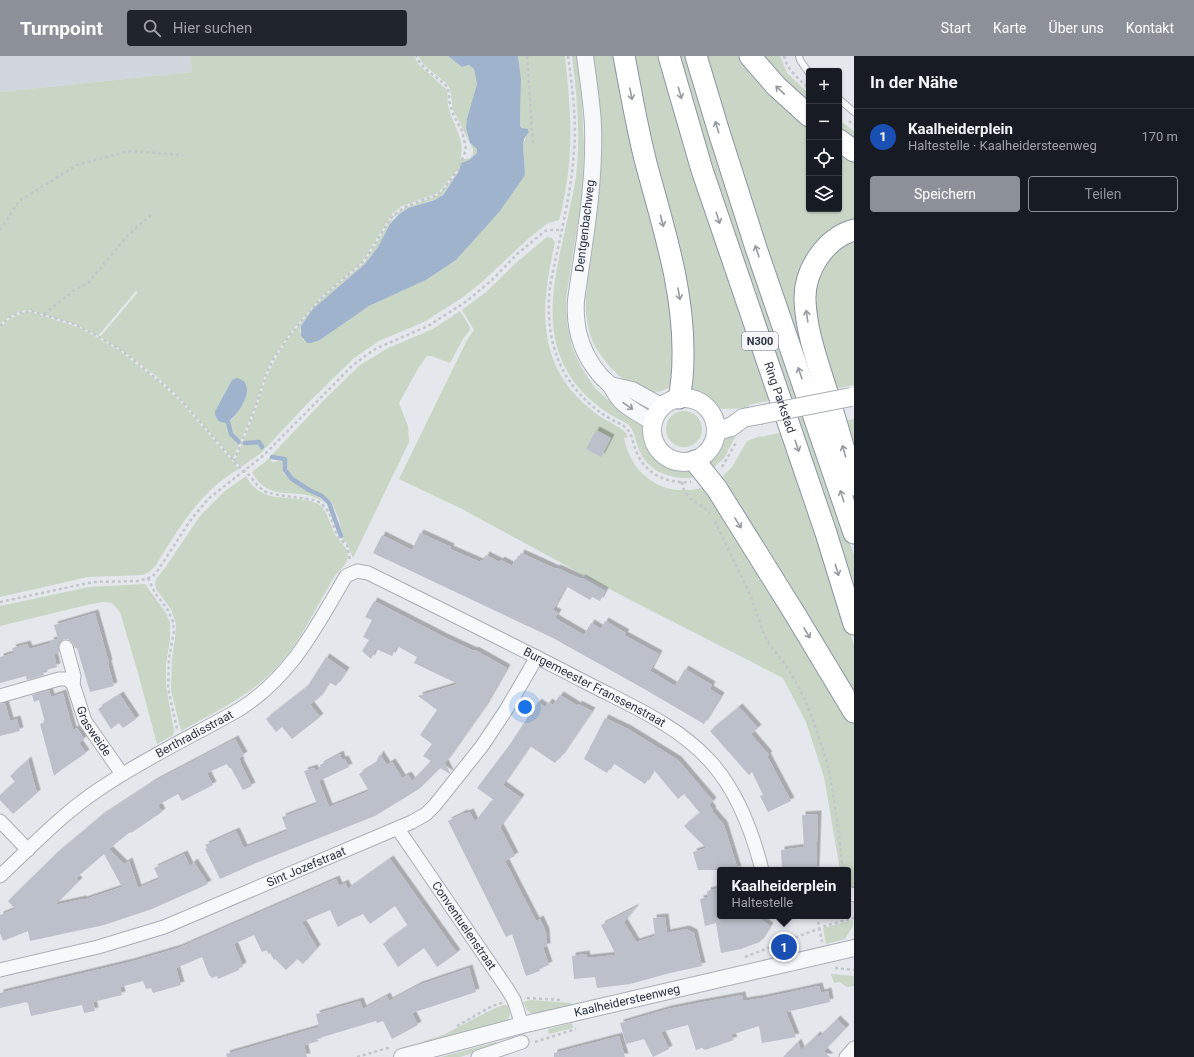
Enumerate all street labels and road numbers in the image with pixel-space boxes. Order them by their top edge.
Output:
street label: Dentgenbachweg [572,179,598,273]
road number: N300 [742,332,778,350]
street label: Ring Parkstad [761,360,798,435]
street label: Burgemeester Franssenstraat [521,645,668,730]
street label: Grasweide [74,704,114,759]
street label: Berthradisstraat [153,707,236,761]
street label: Sint Jozefstraat [265,844,348,890]
street label: Conventuelenstraat [429,879,499,972]
street label: Kaalheidersteenweg [573,982,681,1020]

